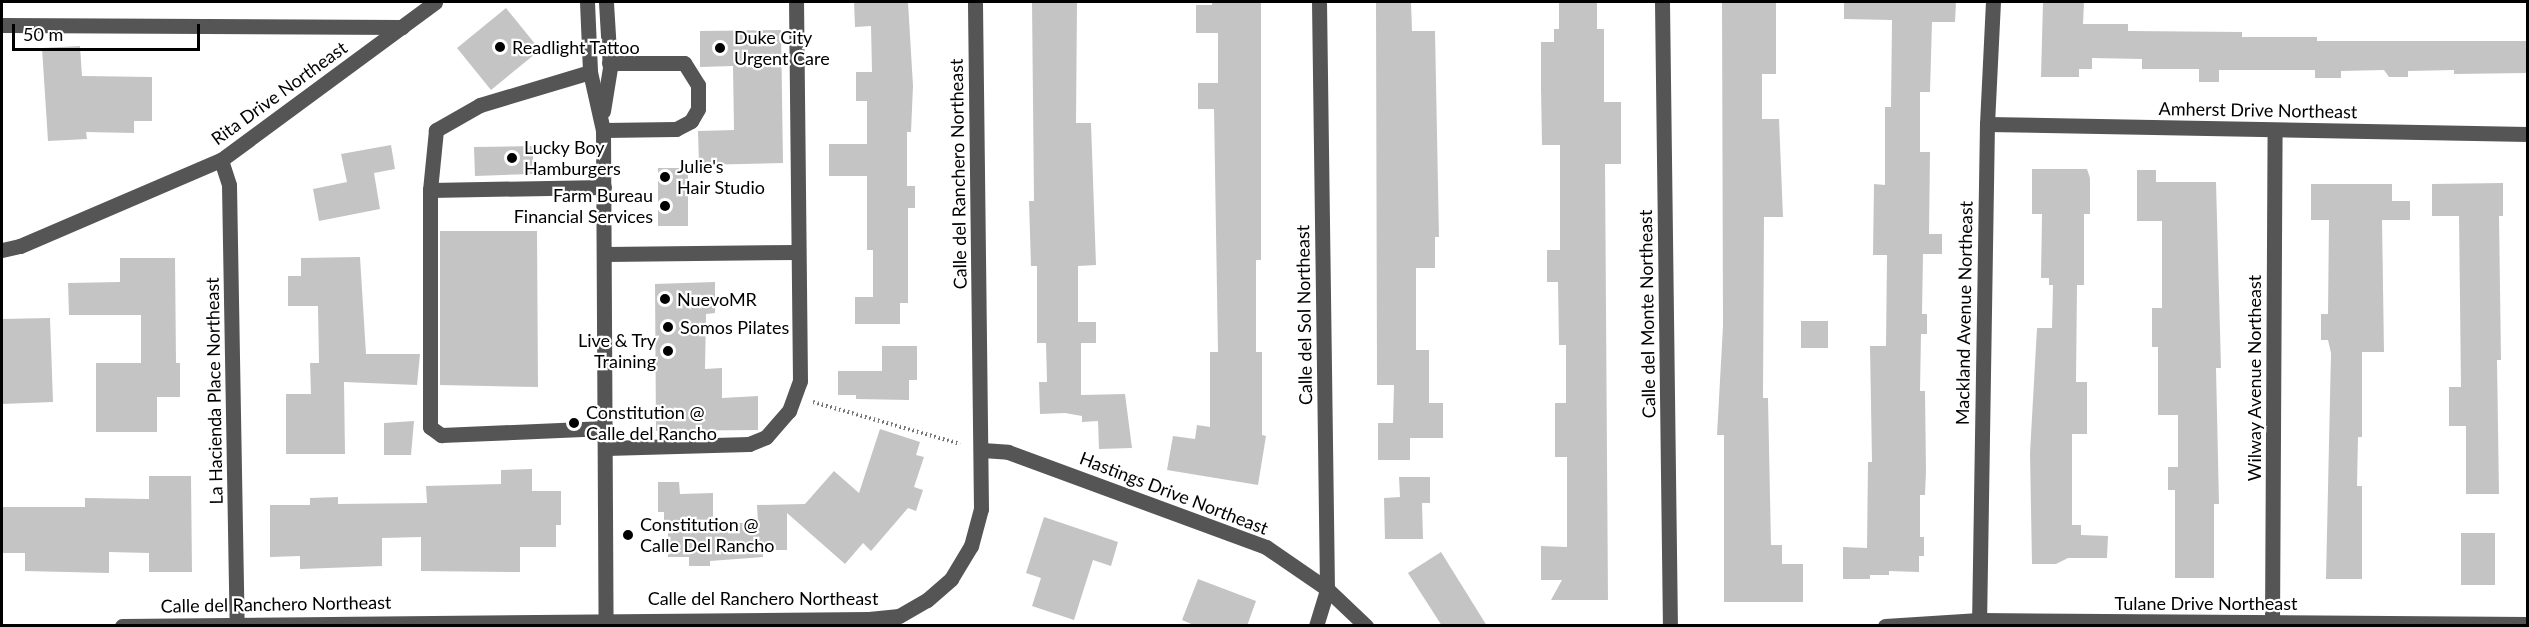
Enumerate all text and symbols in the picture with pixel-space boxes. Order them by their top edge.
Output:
scale bar [15,12,202,50]
text: 50 m [23,23,63,45]
place label: Duke City Urgent Care [734,27,830,70]
place label: Readlight Tattoo [512,36,640,58]
street label: Rita Drive Northeast [207,37,351,149]
marker: Duke City Urgent Care [711,39,729,57]
marker: Readlight Tattoo [493,40,507,54]
street label: Calle del Ranchero Northeast [945,58,971,290]
street label: Amherst Drive Northeast [2158,97,2358,123]
place label: Lucky Boy Hamburgers [524,137,621,180]
marker: Lucky Boy Hamburgers [505,151,519,165]
place label: Julie's Hair Studio [677,156,765,198]
marker: Julie's Hair Studio [658,170,672,184]
place label: Farm Bureau Financial Services [514,185,653,228]
marker: Farm Bureau Financial Services [658,199,672,213]
street label: Mackland Avenue Northeast [1951,200,1977,426]
street label: Calle del Monte Northeast [1634,210,1660,418]
street label: Calle del Sol Northeast [1292,225,1316,405]
street label: Wilway Avenue Northeast [2243,274,2265,482]
street label: La Hacienda Place Northeast [201,277,227,505]
place label: NuevoMR [677,288,757,310]
marker: NuevoMR [658,292,672,306]
place label: Somos Pilates [680,316,789,338]
marker: Somos Pilates [661,320,675,334]
place label: Live & Try Training [577,330,656,372]
marker: Live & Try Training [661,344,675,358]
place label: Constitution @ Calle del Rancho [586,402,717,444]
marker: Constitution @ Calle del Rancho [567,416,581,430]
street label: Hastings Drive Northeast [1077,447,1271,539]
place label: Constitution @ Calle Del Rancho [640,514,774,556]
marker: Constitution @ Calle Del Rancho [621,528,635,542]
street label: Calle del Ranchero Northeast [648,587,878,609]
street label: Calle del Ranchero Northeast [160,591,392,617]
street label: Tulane Drive Northeast [2114,592,2298,614]

